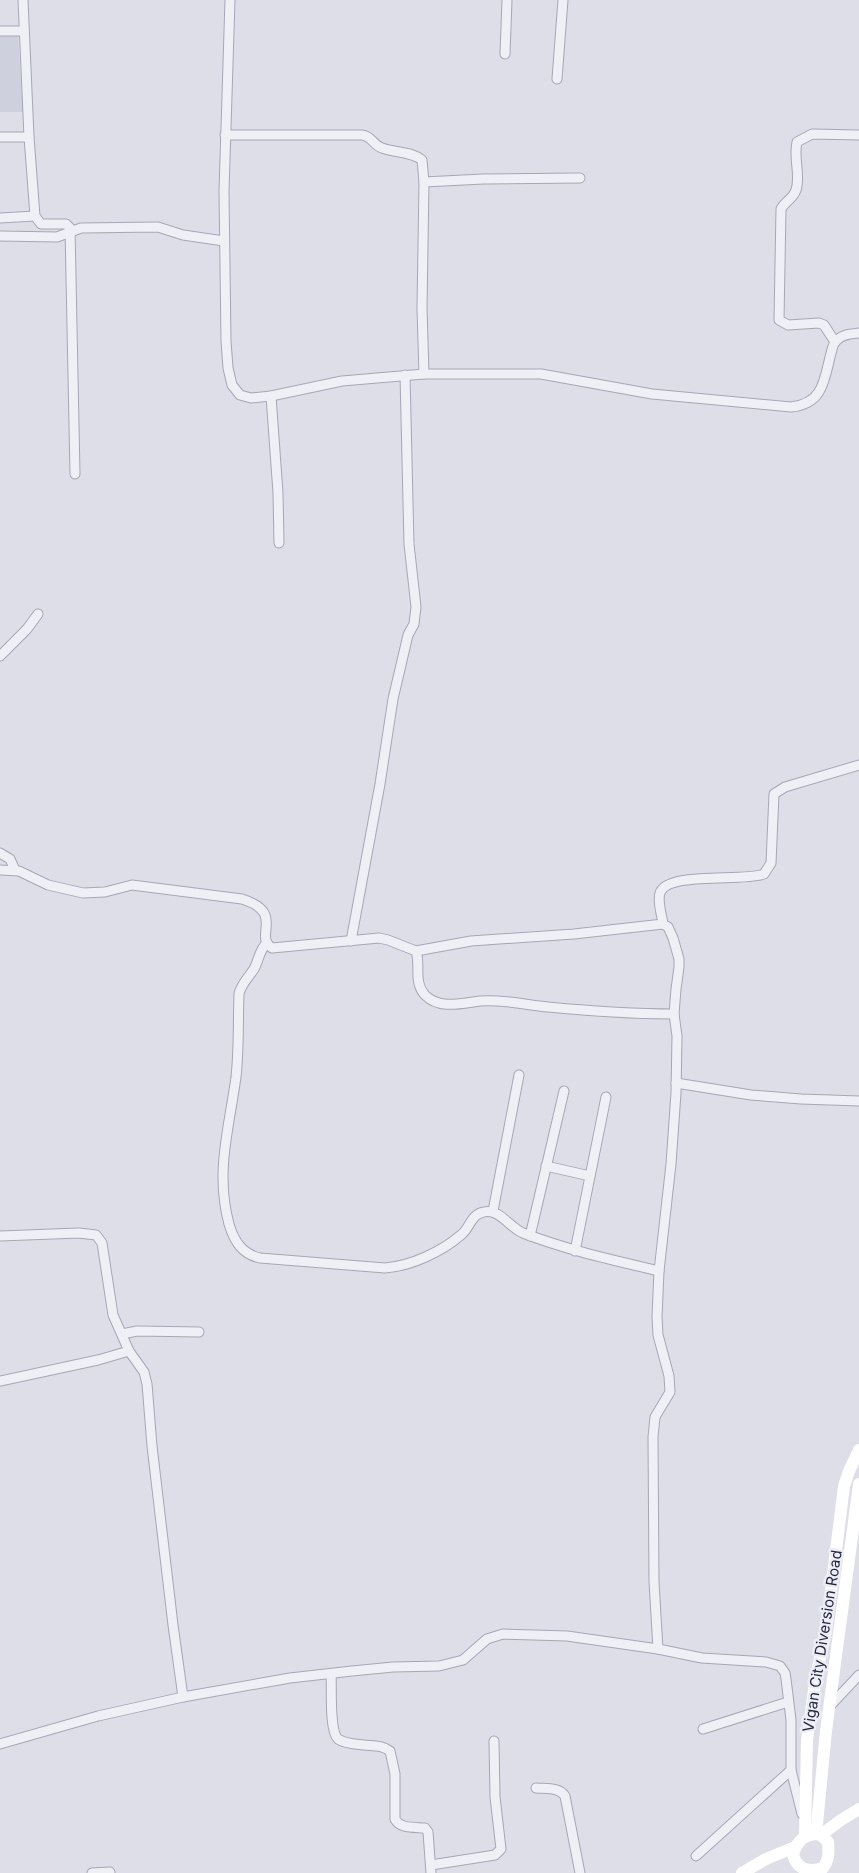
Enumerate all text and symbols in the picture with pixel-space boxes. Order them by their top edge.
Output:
street label: Vigan City Diversion Road [798,1549,846,1733]

